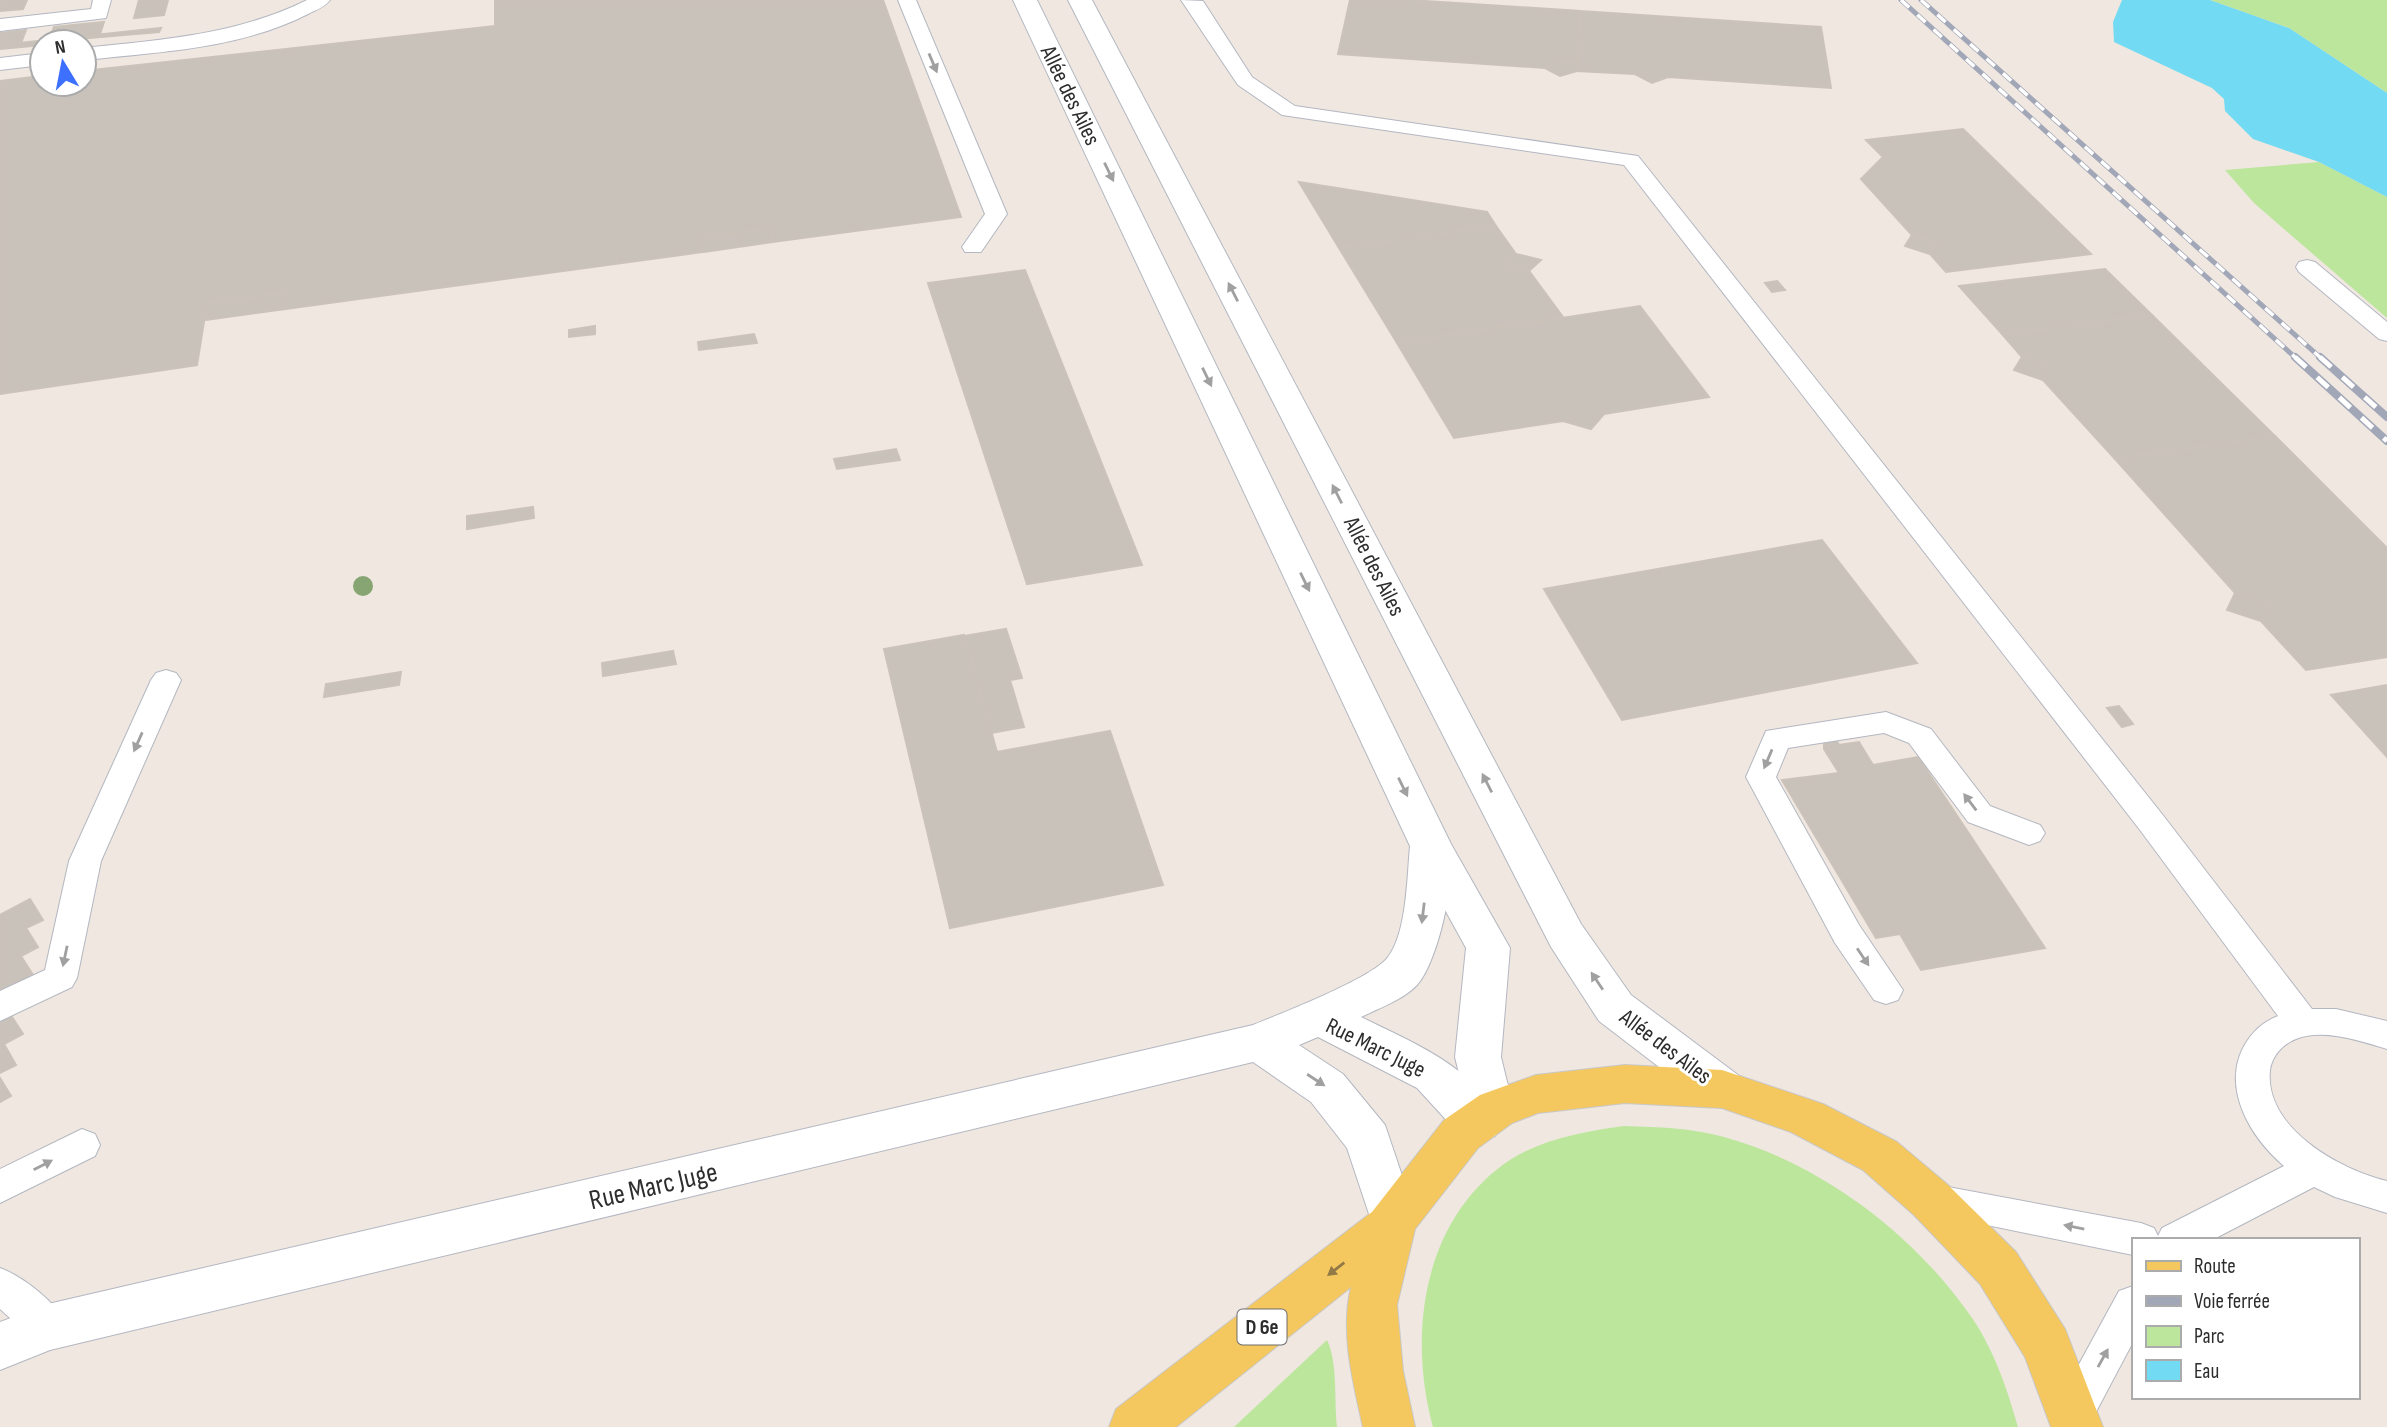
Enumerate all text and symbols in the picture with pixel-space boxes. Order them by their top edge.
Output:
north arrow [28,28,98,98]
text: N [53,36,67,60]
street label: Allée des Ailes [1034,40,1106,150]
one-way arrow [927,53,939,73]
one-way arrow [1103,161,1114,182]
one-way arrow [1227,281,1239,301]
one-way arrow [1201,367,1213,387]
one-way arrow [1332,483,1344,503]
street label: Allée des Ailes [1337,511,1411,621]
one-way arrow [1299,572,1311,592]
one-way arrow [132,732,144,752]
one-way arrow [1763,748,1774,769]
one-way arrow [1482,772,1494,792]
one-way arrow [1398,777,1409,797]
one-way arrow [1964,793,1978,811]
one-way arrow [1417,903,1428,925]
one-way arrow [59,945,70,967]
one-way arrow [1857,948,1870,967]
one-way arrow [1591,972,1604,991]
street label: Allée des Ailes [1613,1003,1717,1090]
street label: Rue Marc Juge [1321,1012,1430,1084]
one-way arrow [1306,1073,1325,1086]
street label: Rue Marc Juge [586,1156,721,1217]
one-way arrow [33,1159,53,1170]
one-way arrow [2063,1221,2085,1232]
legend [2132,1238,2359,1399]
text: Route [2194,1254,2236,1279]
one-way arrow [1327,1262,1345,1276]
text: Voie ferrée [2194,1289,2270,1314]
road number: D 6e [1238,1310,1286,1344]
text: Parc [2194,1324,2225,1349]
one-way arrow [2097,1348,2109,1368]
text: Eau [2194,1359,2219,1384]

